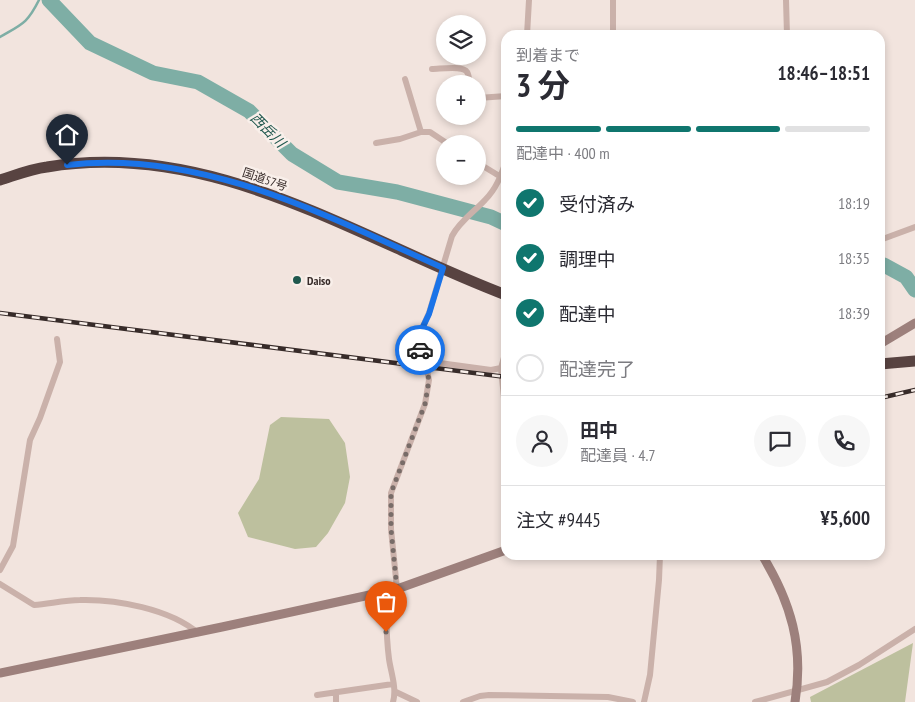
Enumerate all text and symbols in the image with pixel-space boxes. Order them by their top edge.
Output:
map controls [436,15,486,185]
button: layers [436,15,486,65]
text: 到着まで [516,45,580,65]
text: 18:46–18:51 [777,61,870,85]
text: 3 分 [516,64,570,106]
button: + [436,75,486,125]
water label: 西岳川 [247,109,291,153]
pin [46,114,88,165]
icon: home [53,121,81,149]
button: − [436,135,486,185]
text: 配達中 · 400 m [516,143,610,163]
street label: 国道57号 [240,164,290,194]
icon: check [516,189,544,217]
text: 受付済み [559,192,635,216]
text: 18:19 [838,193,870,213]
icon: check [516,244,544,272]
text: 調理中 [559,247,616,271]
text: 18:35 [838,248,870,268]
place label: Daiso [307,273,331,288]
marker: Daiso [291,274,303,286]
icon: check [516,299,544,327]
text: 配達中 [559,302,616,326]
text: 18:39 [838,303,870,323]
courier [395,325,445,375]
icon: car [406,336,434,364]
text: 配達完了 [559,357,635,381]
button: person [516,415,568,467]
button: chat [754,415,806,467]
button: phone [818,415,870,467]
text: 田中 [580,418,618,442]
text: 配達員 · 4.7 [580,445,655,465]
text: ¥5,600 [820,506,870,530]
text: 注文 #9445 [516,508,601,532]
pin [365,581,407,632]
icon: bag [372,588,400,616]

